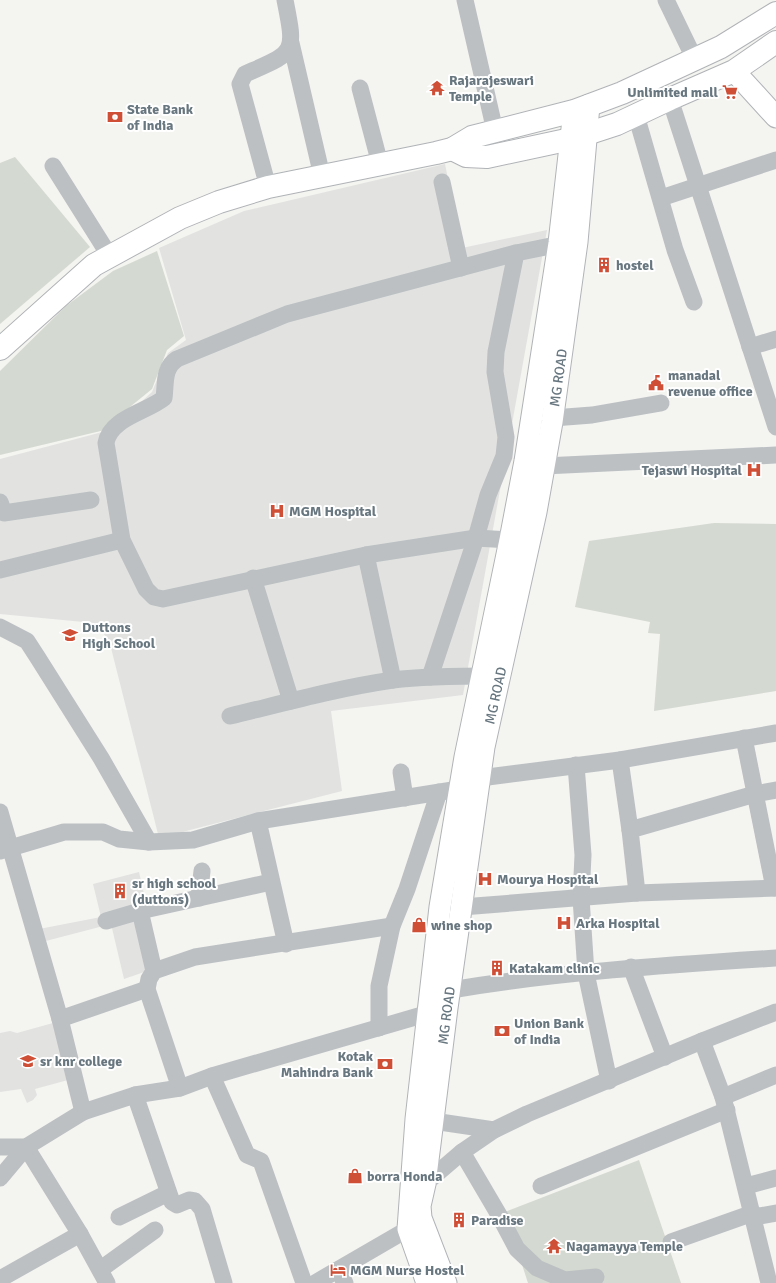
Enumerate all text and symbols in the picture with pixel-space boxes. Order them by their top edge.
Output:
place label: Rajarajeswari Temple [449,72,534,105]
temple icon: Rajarajeswari Temple [428,79,446,97]
supermarket icon: Unlimited mall [721,83,739,101]
place label: Unlimited mall [627,84,719,101]
place label: State Bank of India [127,101,194,134]
bank icon: State Bank of India [106,108,124,126]
building icon: hostel [595,256,613,274]
place label: hostel [616,257,654,274]
street label: MG ROAD [546,348,571,408]
place label: manadal revenue office [668,367,753,400]
public building icon: manadal revenue office [647,374,665,392]
hospital icon: Tejaswi Hospital [745,461,763,479]
place label: Tejaswi Hospital [642,462,743,479]
hospital icon: MGM Hospital [268,502,286,520]
place label: MGM Hospital [289,503,377,520]
place label: Duttons High School [82,619,156,652]
school or university icon: Duttons High School [61,626,79,644]
street label: MG ROAD [481,665,510,726]
hospital icon: Mourya Hospital [476,870,494,888]
place label: Mourya Hospital [497,871,599,888]
place label: sr high school (duttons) [132,875,217,908]
building icon: sr high school (duttons) [111,882,129,900]
hospital icon: Arka Hospital [555,914,573,932]
place label: Arka Hospital [576,915,660,932]
shop icon: wine shop [410,916,428,934]
place label: wine shop [431,917,493,934]
building icon: Katakam clinic [488,959,506,977]
place label: Katakam clinic [509,960,600,977]
street label: MG ROAD [435,986,459,1046]
place label: Union Bank of India [514,1015,585,1048]
bank icon: Union Bank of India [493,1022,511,1040]
place label: Kotak Mahindra Bank [281,1048,374,1081]
school or university icon: sr knr college [19,1052,37,1070]
place label: sr knr college [40,1053,122,1070]
bank icon: Kotak Mahindra Bank [376,1055,394,1073]
shop icon: borra Honda [346,1167,364,1185]
place label: borra Honda [367,1168,442,1185]
building icon: Paradise [450,1211,468,1229]
place label: Paradise [471,1212,524,1229]
temple icon: Nagamayya Temple [545,1237,563,1255]
place label: Nagamayya Temple [566,1238,683,1255]
hotel icon: MGM Nurse Hostel [329,1261,347,1279]
place label: MGM Nurse Hostel [350,1262,465,1279]

